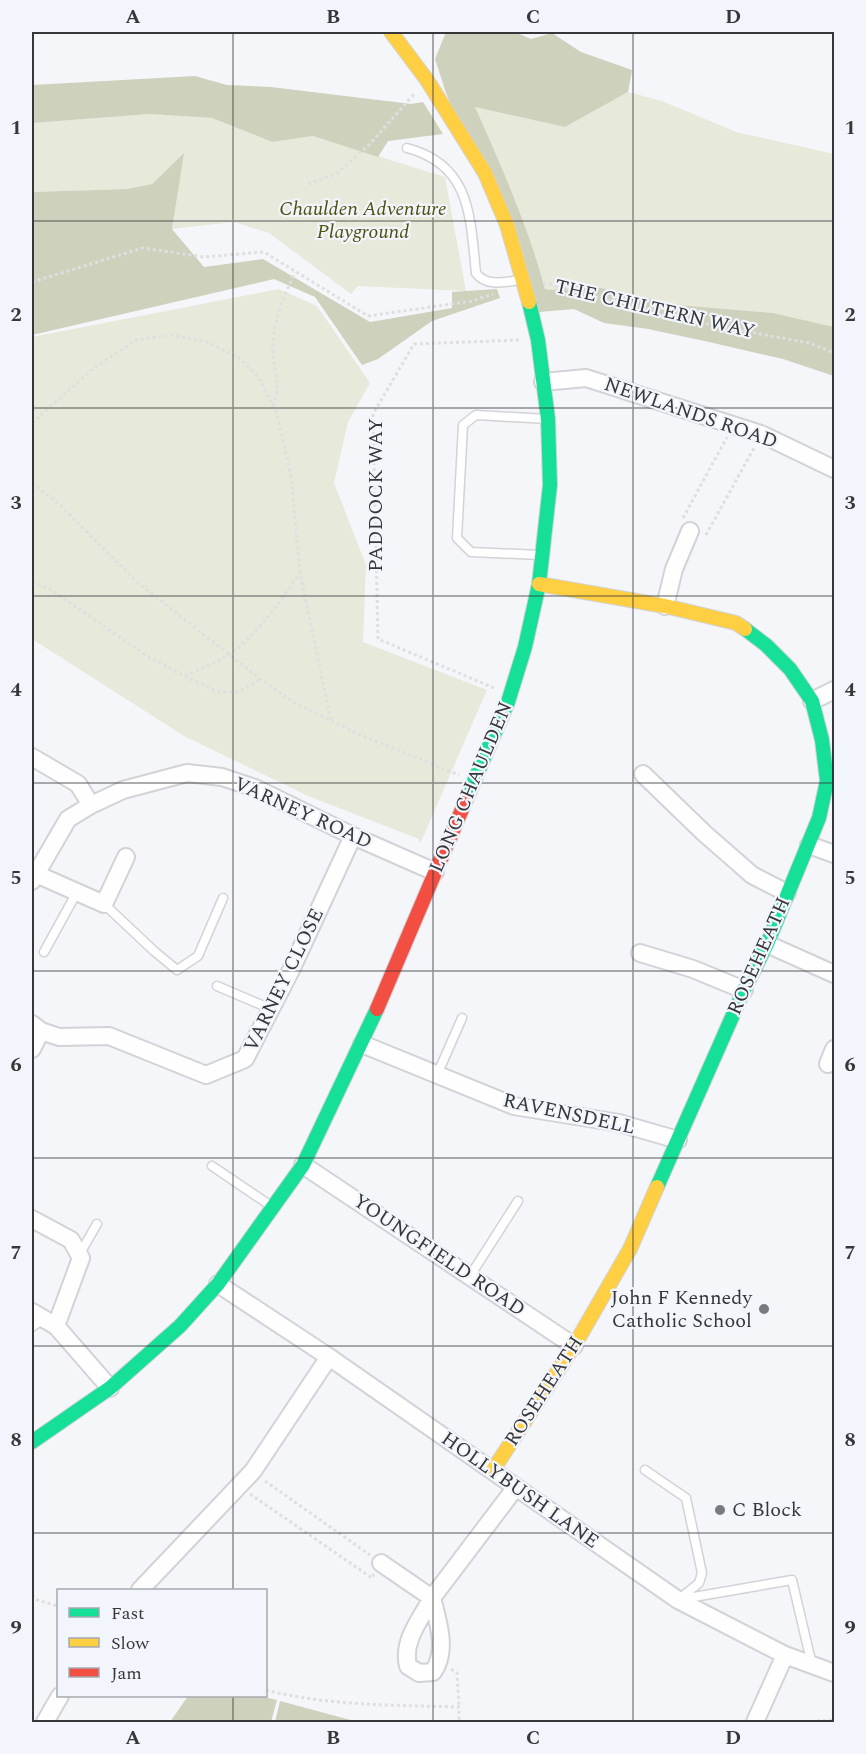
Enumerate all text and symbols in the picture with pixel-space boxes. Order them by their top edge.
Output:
text: A [125,2,141,32]
text: B [326,2,340,32]
text: C [526,2,540,32]
text: D [725,2,741,32]
text: 1 [10,113,22,143]
text: 1 [844,113,856,143]
park label: Chaulden Adventure Playground [279,194,447,247]
street label: THE CHILTERN WAY [552,271,758,347]
text: 2 [10,300,22,330]
text: 2 [844,300,856,330]
street label: NEWLANDS ROAD [600,369,782,457]
street label: PADDOCK WAY [361,418,391,572]
text: 3 [10,488,22,518]
text: 3 [844,488,856,518]
text: 4 [10,675,22,705]
text: 4 [844,675,856,705]
street label: LONG CHAULDEN [421,697,521,877]
street label: VARNEY ROAD [229,769,377,857]
text: 5 [10,863,22,893]
text: 5 [844,863,856,893]
street label: ROSEHEATH [720,892,798,1020]
street label: VARNEY CLOSE [236,903,332,1057]
text: 6 [10,1050,22,1080]
text: 6 [844,1050,856,1080]
street label: RAVENSDELL [500,1085,638,1143]
street label: YOUNGFIELD ROAD [347,1186,531,1324]
text: 7 [10,1238,22,1268]
text: 7 [844,1238,856,1268]
place label: John F Kennedy Catholic School [611,1283,753,1336]
marker: John F Kennedy Catholic School [757,1302,771,1316]
street label: ROSEHEATH [497,1330,591,1452]
street label: HOLLYBUSH LANE [435,1424,605,1556]
text: 8 [10,1425,22,1455]
text: 8 [844,1425,856,1455]
place label: C Block [732,1495,802,1525]
marker: C Block [713,1503,727,1517]
legend [57,1589,267,1697]
text: Fast [111,1600,144,1627]
text: 9 [10,1613,22,1643]
text: 9 [844,1613,856,1643]
text: Slow [111,1630,150,1657]
text: Jam [111,1660,142,1687]
text: A [125,1723,141,1753]
text: B [326,1723,340,1753]
text: C [526,1723,540,1753]
text: D [725,1723,741,1753]

